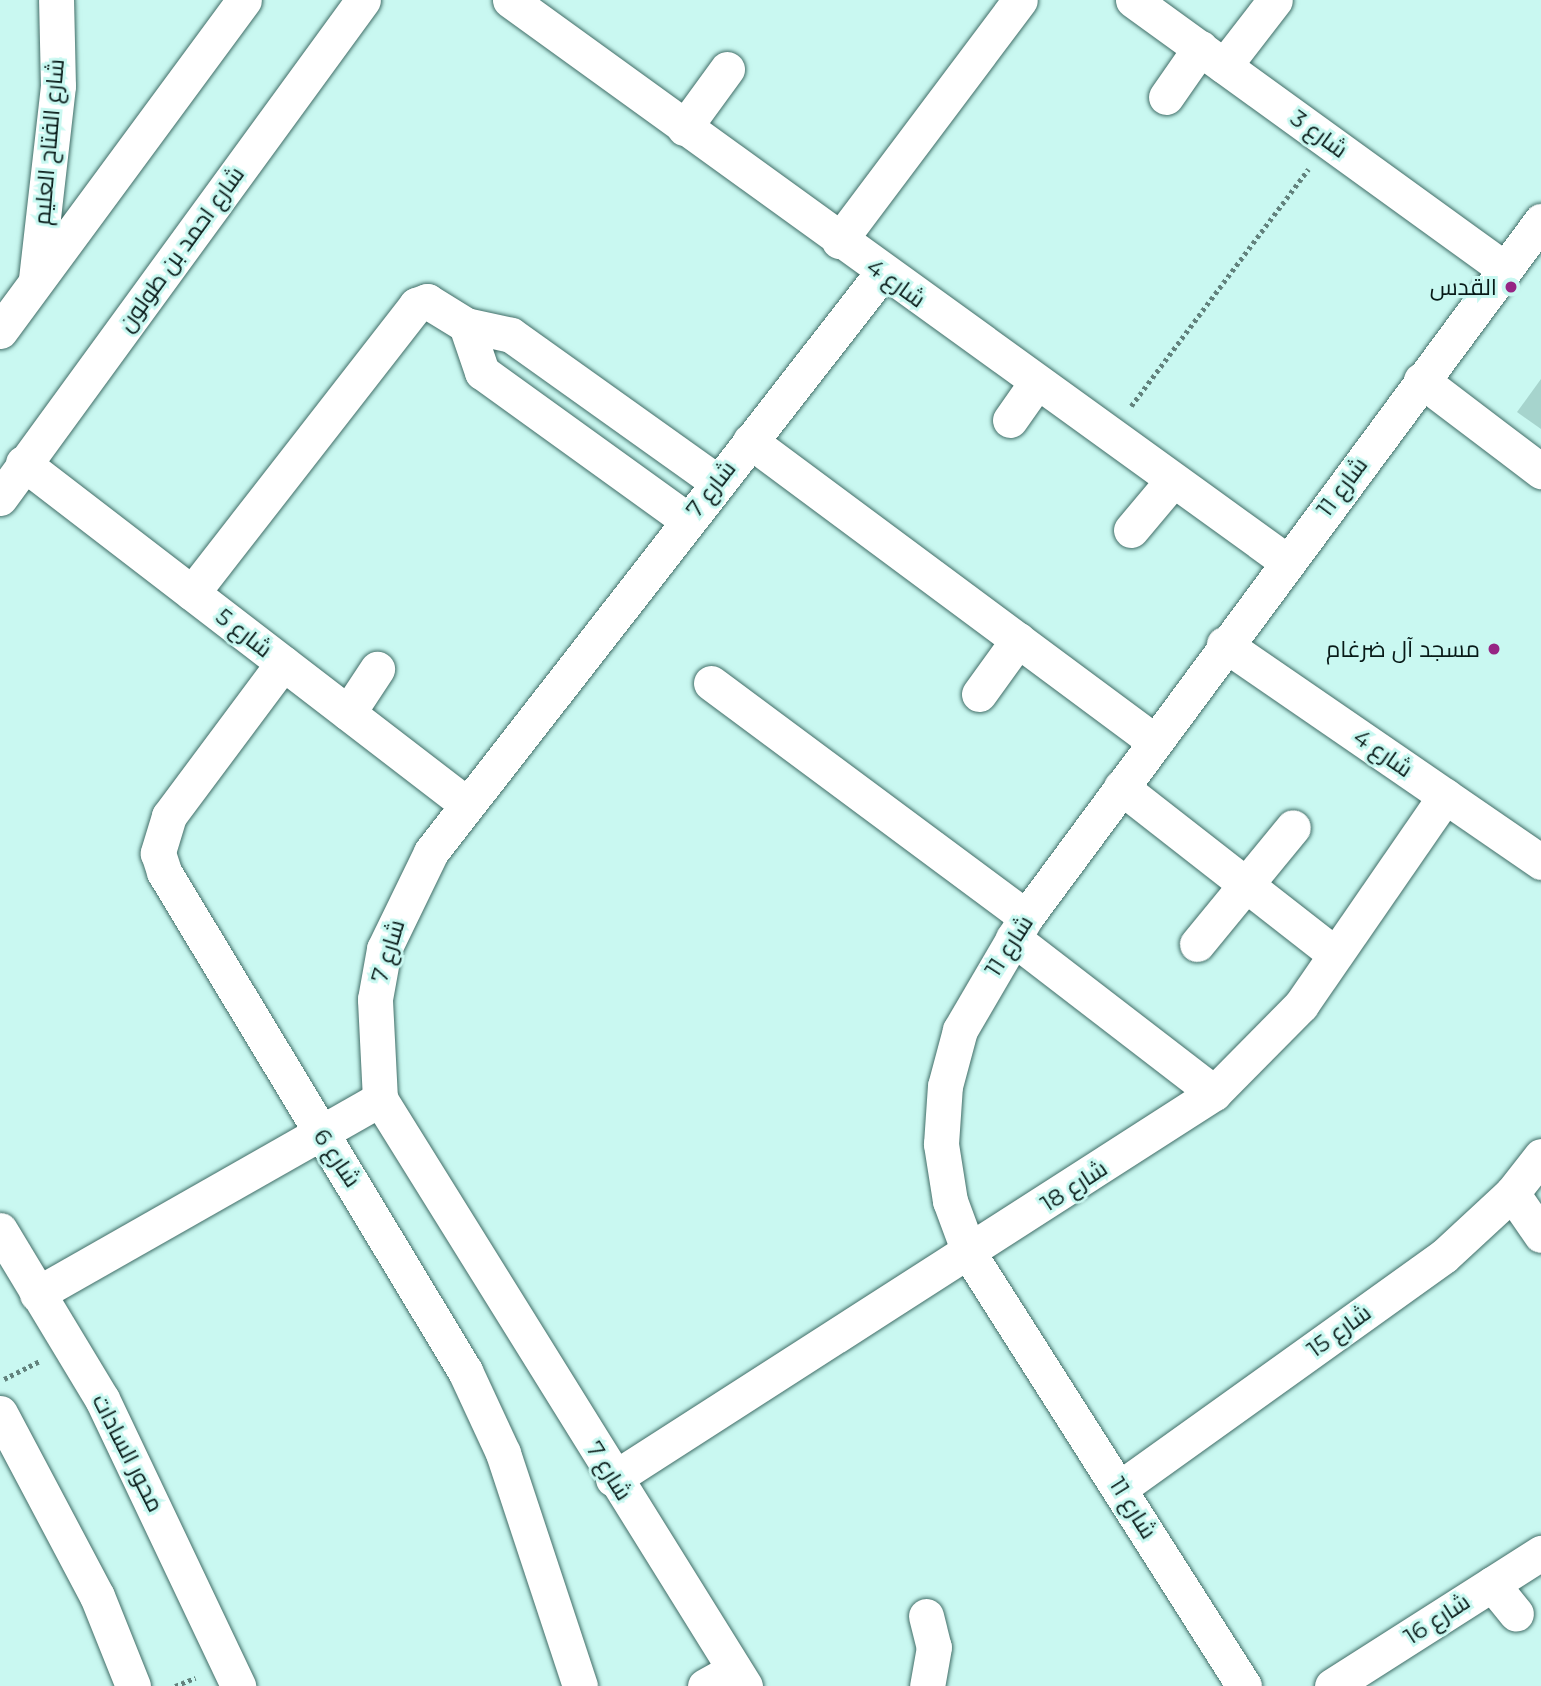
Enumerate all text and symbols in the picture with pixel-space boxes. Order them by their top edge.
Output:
street label: شارع الفتاح العليم [28,58,70,226]
street label: شارع 3 [1285,104,1353,164]
street label: شارع احمد بن طولون [112,161,250,337]
street label: شارع 4 [861,253,931,313]
place label: القدس [1430,273,1497,301]
marker: القدس [1503,279,1519,295]
street label: شارع 11 [1311,452,1373,522]
street label: شارع 7 [680,455,742,523]
street label: شارع 5 [210,603,278,663]
place label: مسجد آل ضرغام [1326,635,1480,663]
marker: مسجد آل ضرغام [1486,641,1502,657]
street label: شارع 4 [1348,723,1418,783]
street label: شارع 11 [979,910,1039,982]
street label: شارع 7 [365,916,411,986]
street label: شارع 6 [308,1124,366,1192]
street label: شارع 18 [1036,1154,1112,1218]
street label: شارع 15 [1302,1299,1376,1363]
street label: محور السادات [87,1389,169,1517]
street label: شارع 7 [580,1436,638,1506]
street label: شارع 11 [1103,1472,1163,1544]
street label: شارع 16 [1399,1588,1475,1650]

